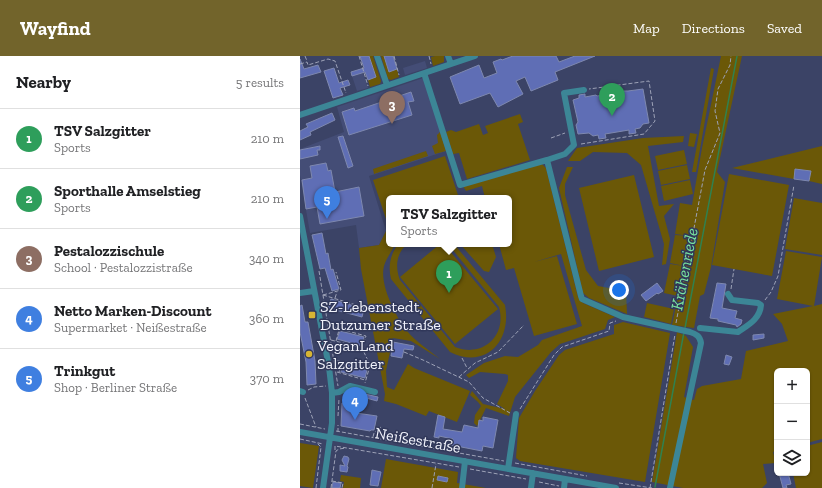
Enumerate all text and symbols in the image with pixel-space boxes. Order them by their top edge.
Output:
text: Wayfind [20,17,91,40]
text: Map [633,20,660,37]
text: Directions [682,20,745,37]
text: Saved [767,20,802,37]
text: Nearby [16,72,71,92]
text: 5 results [236,75,284,90]
pin: 2 [599,83,625,116]
pin: 3 [379,91,405,124]
text: TSV Salzgitter [54,122,151,140]
text: 1 [26,131,32,146]
text: 210 m [251,131,284,146]
text: Sports [54,140,91,155]
text: Sporthalle Amselstieg [54,182,201,200]
pin: 5 [314,186,340,219]
text: 2 [26,191,32,206]
text: 210 m [251,191,284,206]
popup [386,195,512,247]
text: Sports [54,200,91,215]
text: TSV Salzgitter [401,205,497,223]
text: Sports [401,223,437,238]
water label: Krähenriede [666,226,702,312]
text: Pestalozzischule [54,242,164,260]
text: 3 [26,251,32,266]
text: 340 m [249,251,284,266]
text: School · Pestalozzistraße [54,260,193,275]
pin: 1 [436,260,462,293]
your location [609,280,629,300]
place label: SZ-Lebenstedt, Dutzumer Straße [320,297,441,334]
text: Netto Marken-Discount [54,302,211,320]
marker: SZ-Lebenstedt, Dutzumer Straße [307,310,317,320]
text: 4 [25,311,33,326]
text: 360 m [249,311,284,326]
text: Supermarket · Neißestraße [54,320,207,335]
place label: VeganLand Salzgitter [316,336,394,373]
marker: VeganLand Salzgitter [304,349,314,359]
text: Trinkgut [54,362,115,380]
map controls [774,368,810,476]
button: + [774,368,810,404]
text: 5 [26,371,32,386]
text: 370 m [250,371,284,386]
text: Shop · Berliner Straße [54,380,177,395]
pin: 4 [342,387,368,420]
button: − [774,404,810,440]
street label: Neißestraße [374,423,462,457]
button: layers [774,440,810,476]

